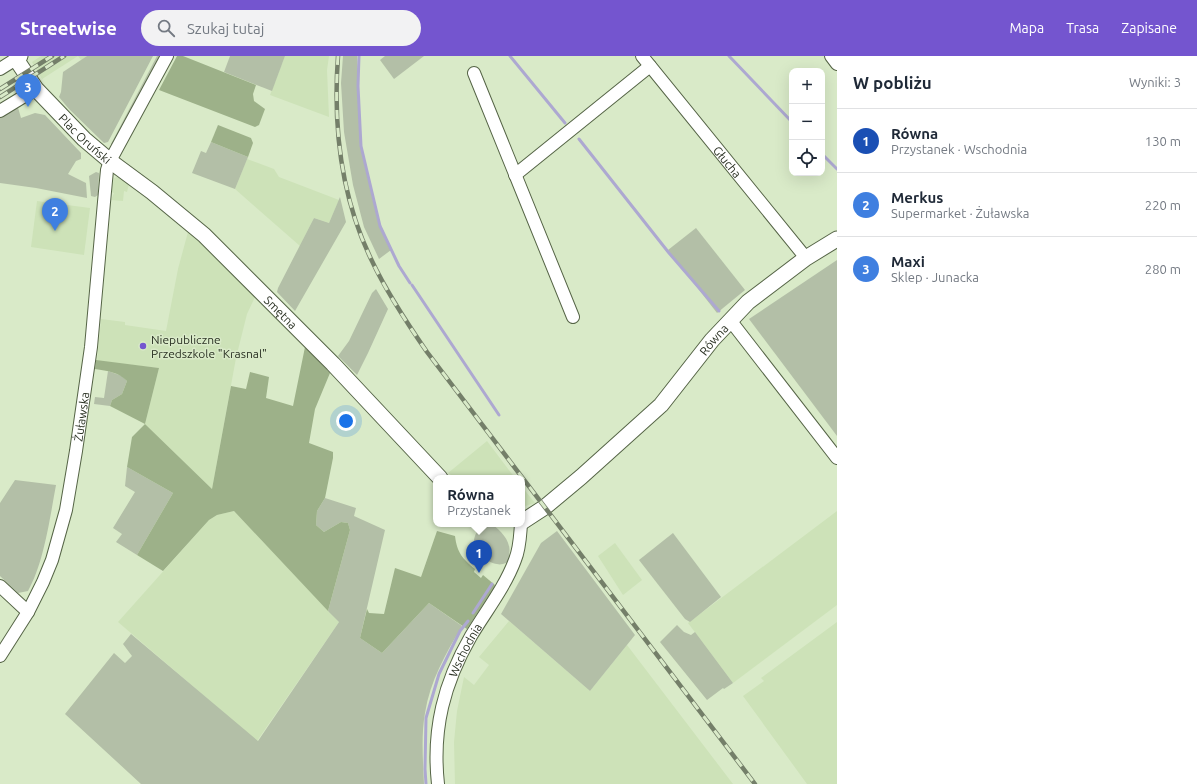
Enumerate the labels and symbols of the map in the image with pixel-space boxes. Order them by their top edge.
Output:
pin: 3 [15,74,41,107]
street label: Plac Oruński [57,111,114,166]
street label: Głucha [711,143,744,180]
pin: 2 [42,198,68,231]
street label: Smętna [262,293,300,331]
street label: Równa [696,321,730,357]
place label: Niepubliczne Przedszkole "Krasnal" [151,333,267,360]
marker: Niepubliczne Przedszkole "Krasnal" [138,341,148,351]
street label: Żuławska [71,391,91,442]
your location [336,411,356,431]
pin: 1 [466,540,492,573]
street label: Wschodnia [446,621,484,679]

